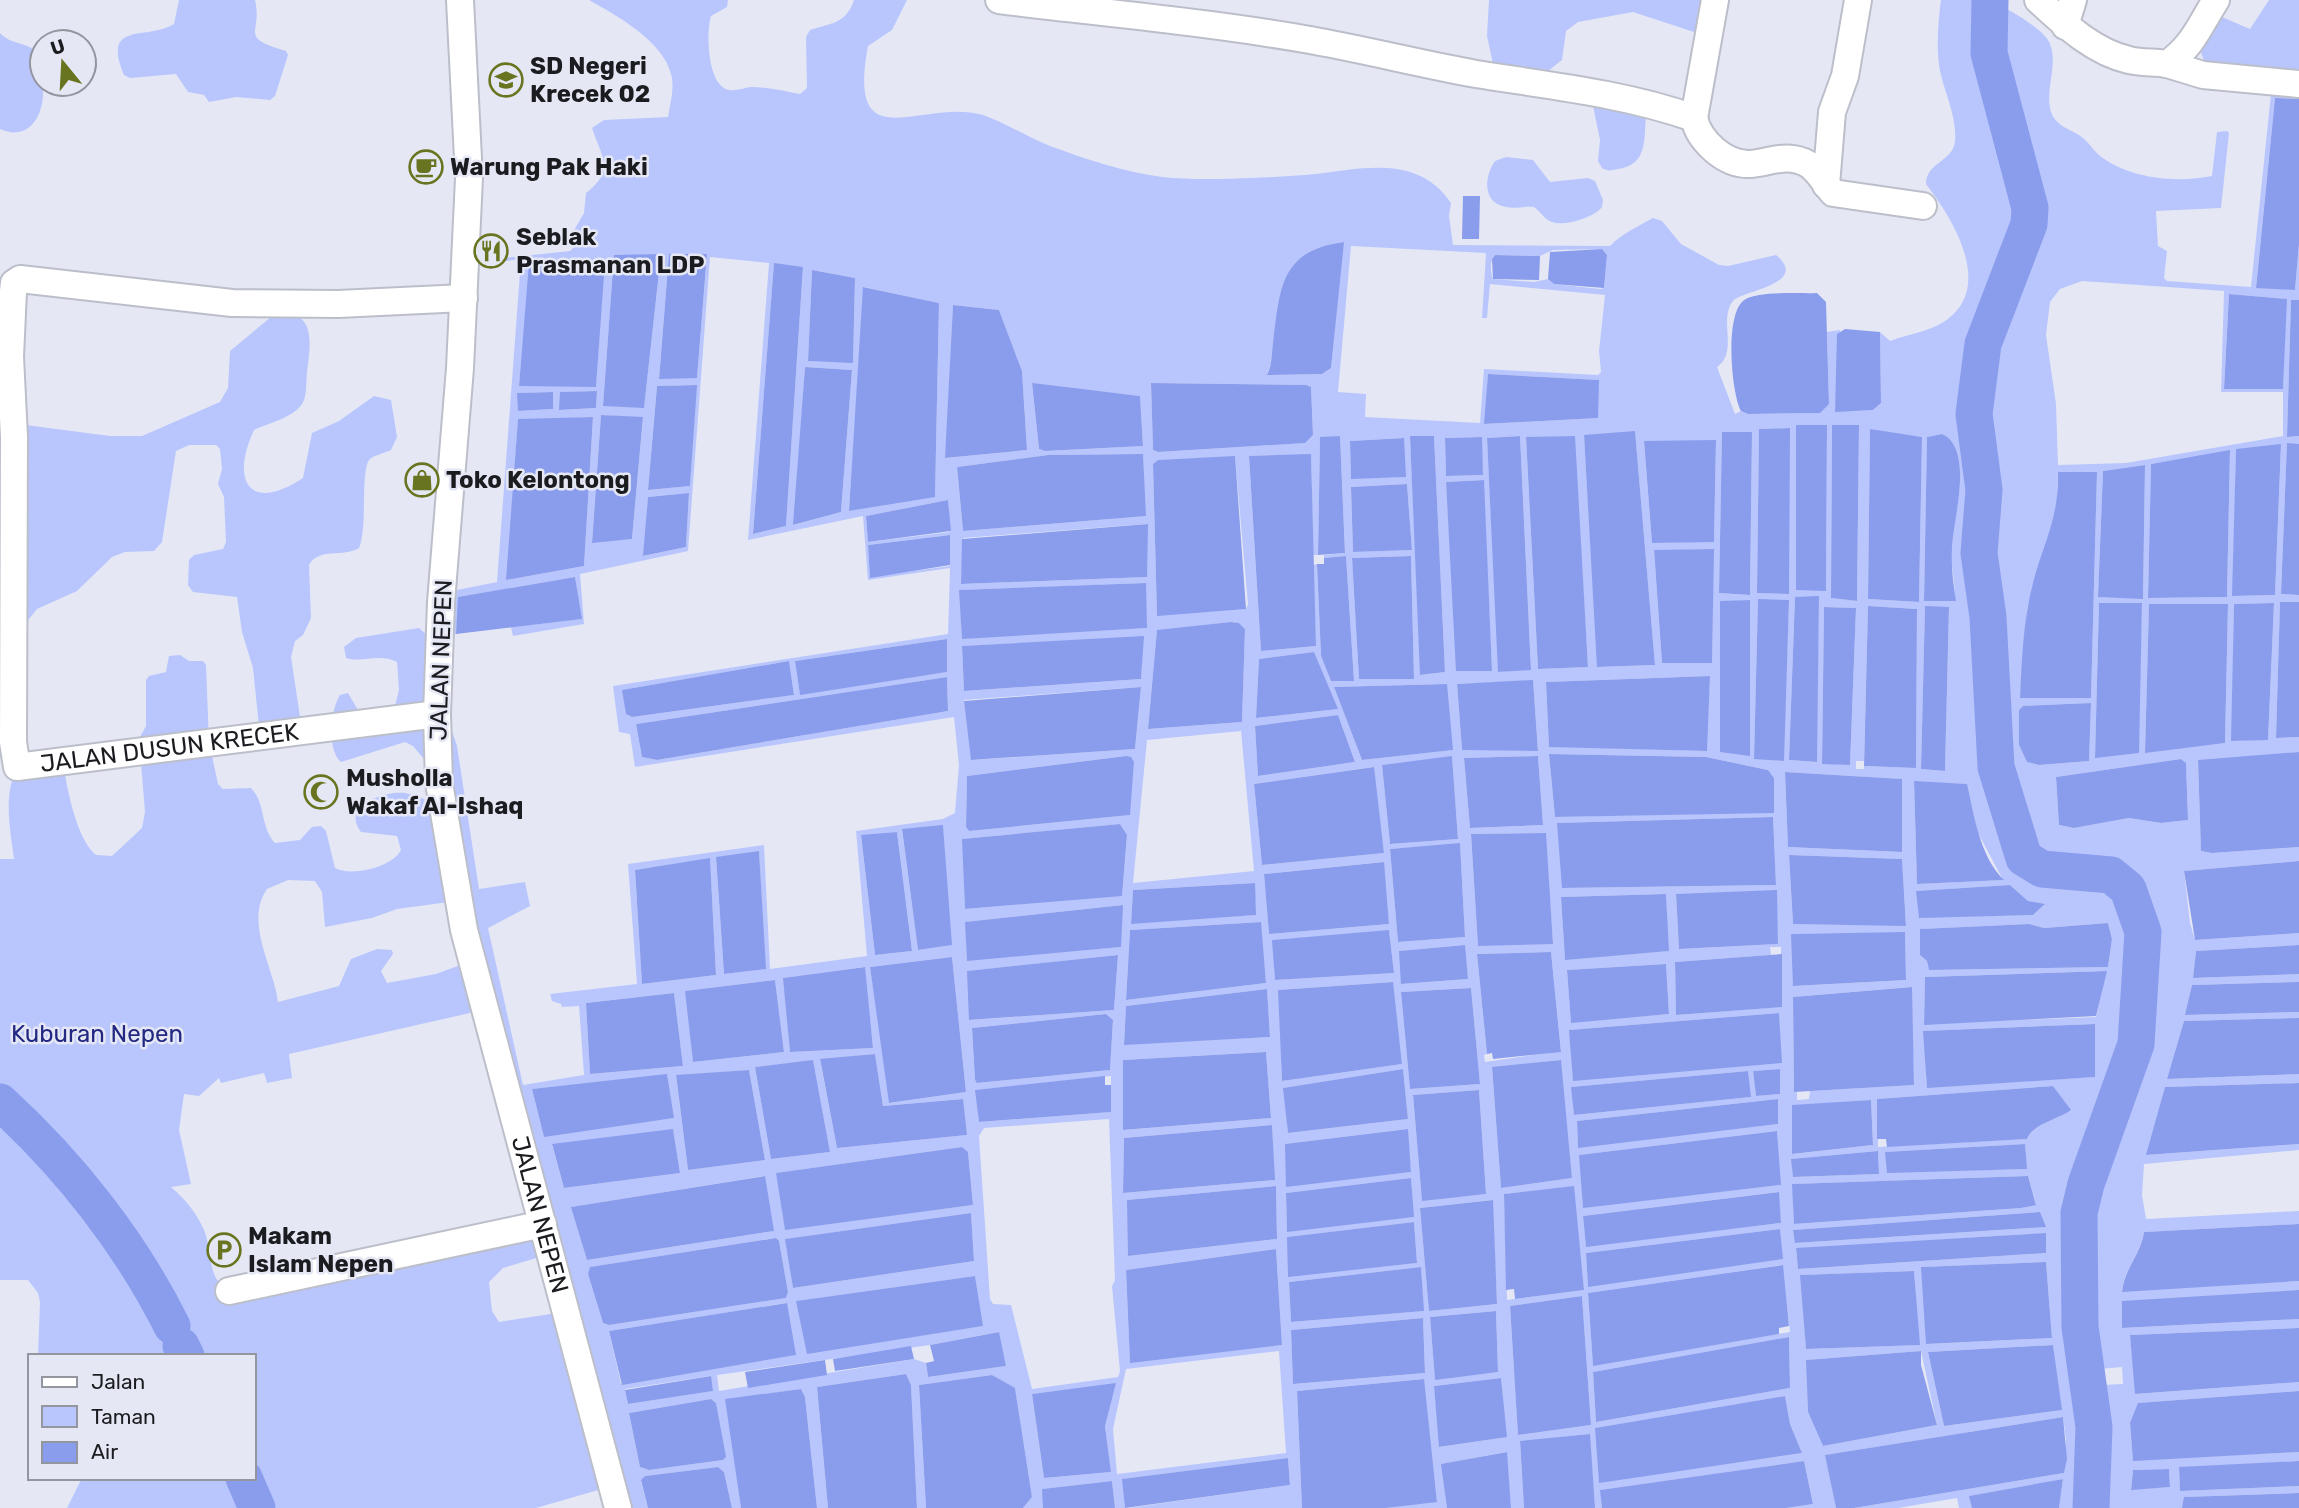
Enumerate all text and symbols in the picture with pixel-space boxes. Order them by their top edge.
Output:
north arrow [28,28,98,98]
text: U [48,34,68,60]
place label: SD Negeri Krecek 02 [530,52,650,108]
school or university icon: SD Negeri Krecek 02 [487,61,525,99]
cafe icon: Warung Pak Haki [407,148,445,186]
place label: Warung Pak Haki [450,153,648,181]
place label: Seblak Prasmanan LDP [516,223,704,279]
restaurant icon: Seblak Prasmanan LDP [472,232,510,270]
shop icon: Toko Kelontong [403,461,441,499]
place label: Toko Kelontong [446,466,630,494]
street label: JALAN NEPEN [424,579,458,741]
street label: JALAN DUSUN KRECEK [38,718,301,778]
place label: Musholla Wakaf Al-Ishaq [346,764,524,820]
mosque icon: Musholla Wakaf Al-Ishaq [302,773,340,811]
park label: Kuburan Nepen [11,1020,183,1048]
street label: JALAN NEPEN [506,1133,574,1296]
place label: Makam Islam Nepen [248,1222,394,1278]
parking icon: Makam Islam Nepen [205,1231,243,1269]
legend [28,1354,256,1480]
text: Jalan [91,1369,145,1394]
text: Taman [91,1404,156,1429]
text: Air [91,1439,118,1464]

